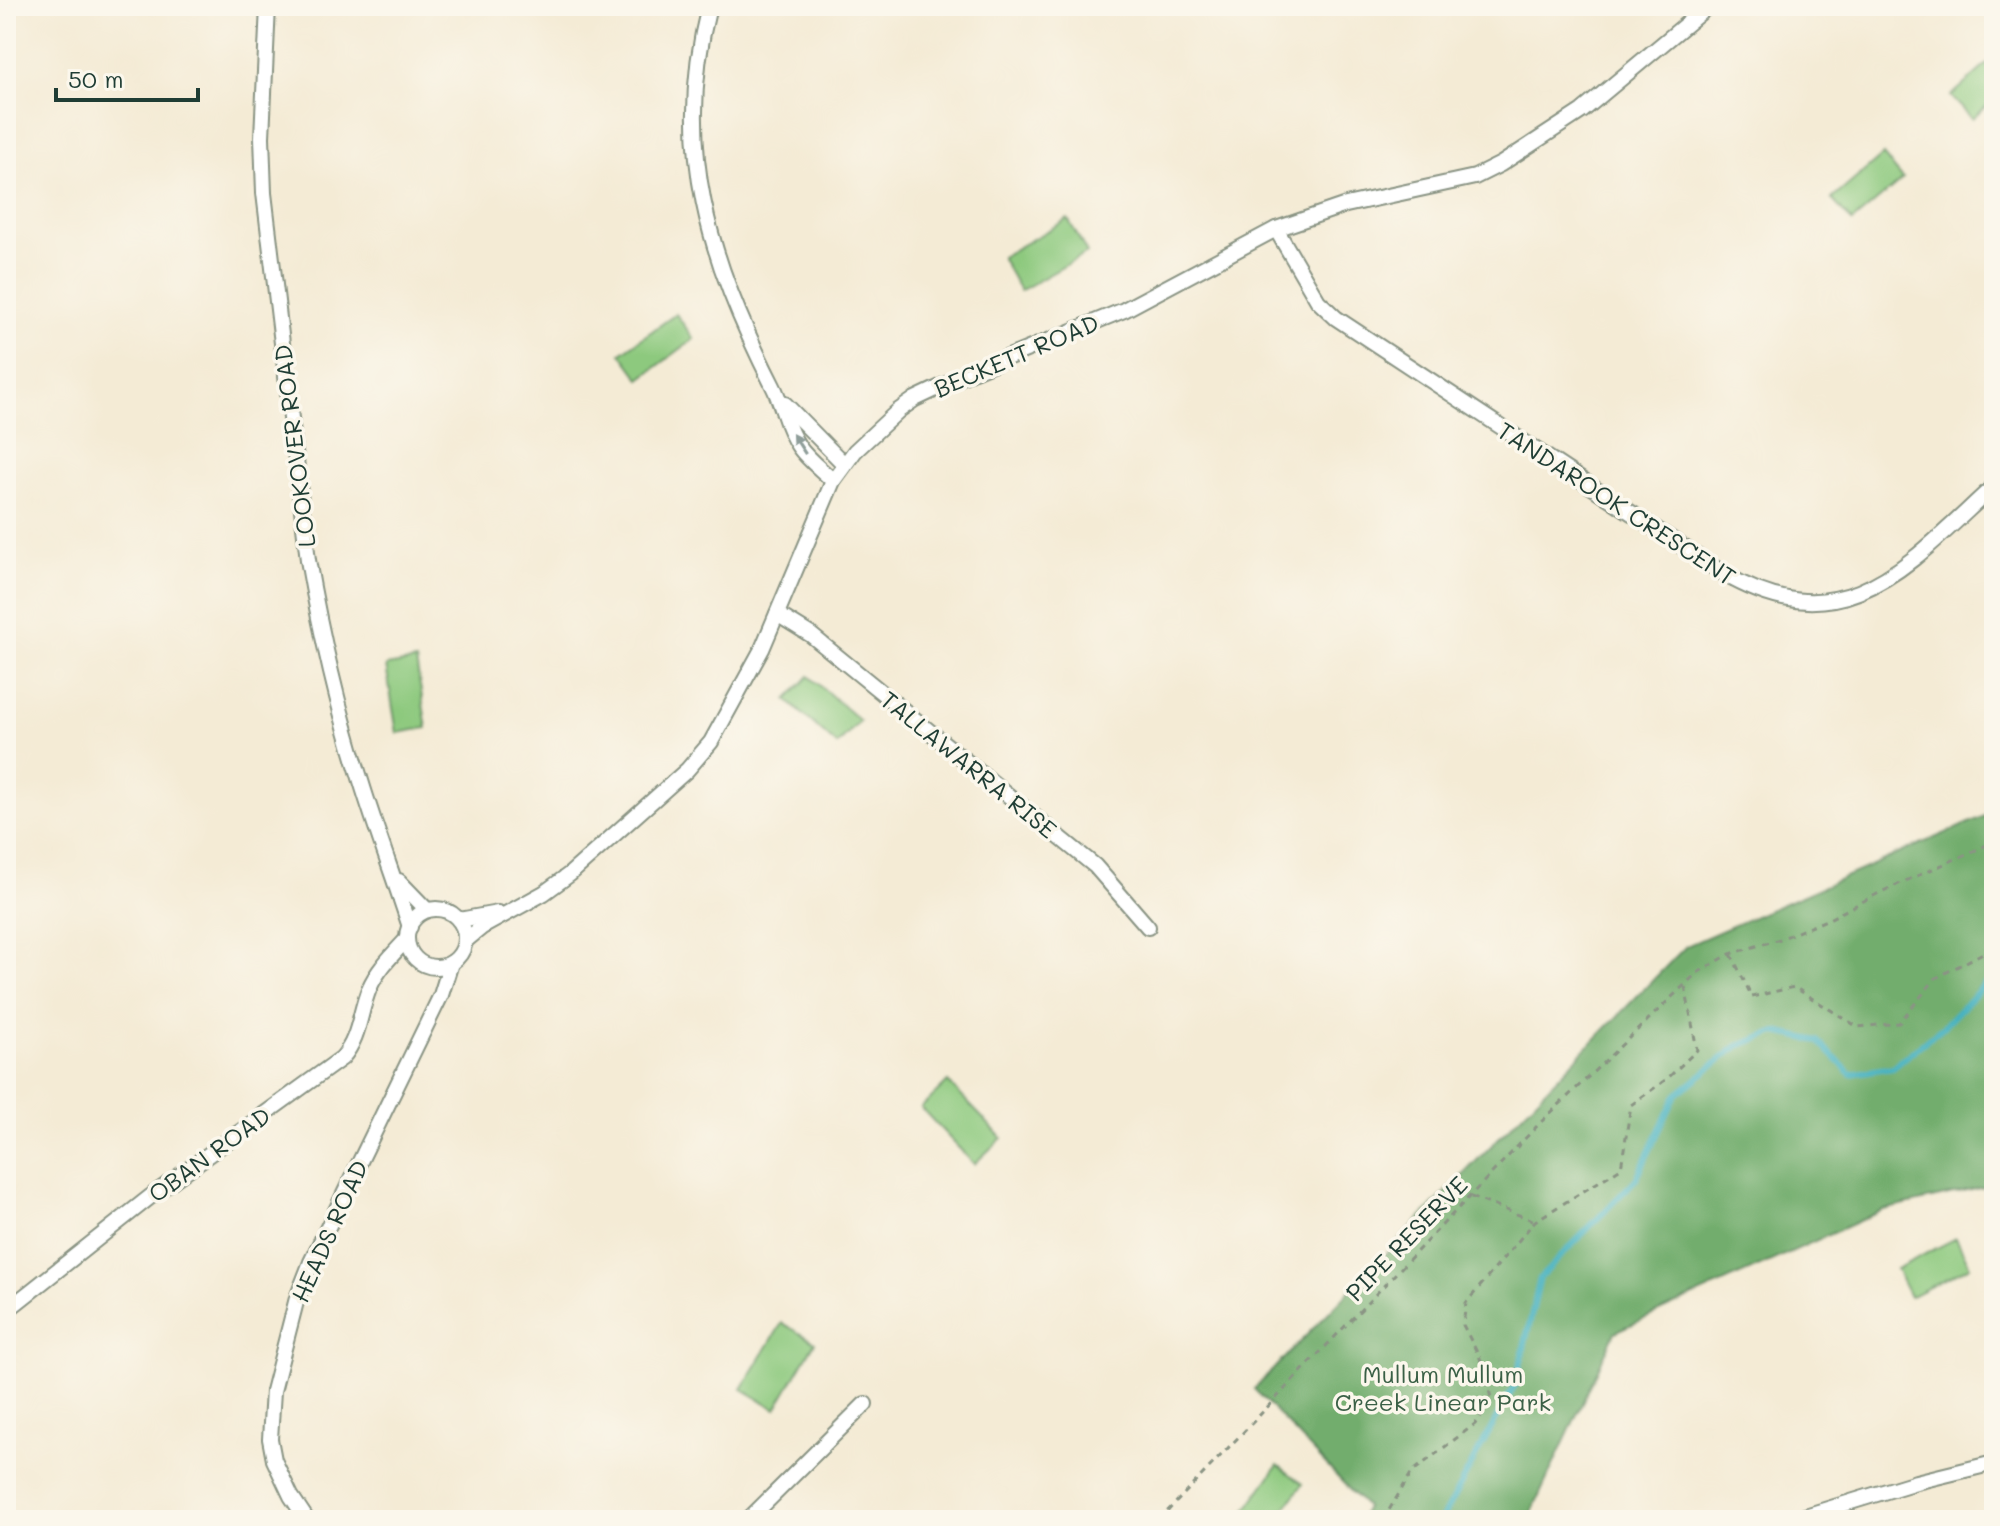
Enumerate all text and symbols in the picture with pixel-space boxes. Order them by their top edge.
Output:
scale bar [56,52,198,102]
text: 50 m [68,63,124,94]
street label: BECKETT ROAD [929,306,1103,404]
street label: LOOKOVER ROAD [266,343,322,549]
street label: TANDAROOK CRESCENT [1492,414,1742,592]
one-way arrow [791,434,806,455]
street label: TALLAWARRA RISE [875,683,1063,845]
street label: OBAN ROAD [142,1099,276,1209]
street label: HEADS ROAD [284,1155,374,1307]
street label: PIPE RESERVE [1338,1169,1474,1307]
park label: Mullum Mullum Creek Linear Park [1335,1358,1551,1417]

